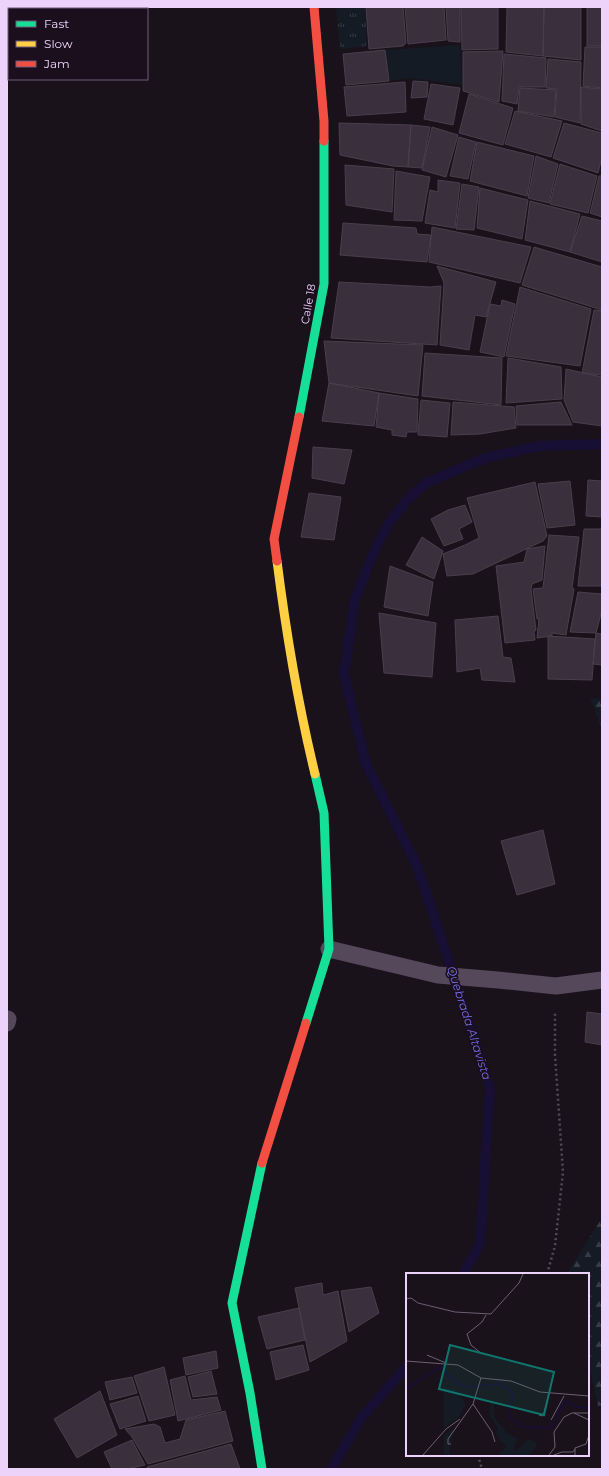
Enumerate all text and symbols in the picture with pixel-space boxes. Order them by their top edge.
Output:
legend [8,8,148,80]
text: Fast [44,16,69,31]
text: Slow [44,36,73,51]
text: Jam [43,56,70,71]
street label: Calle 18 [298,283,318,325]
water label: Quebrada Altavista [444,964,495,1082]
inset map [406,1273,589,1456]

